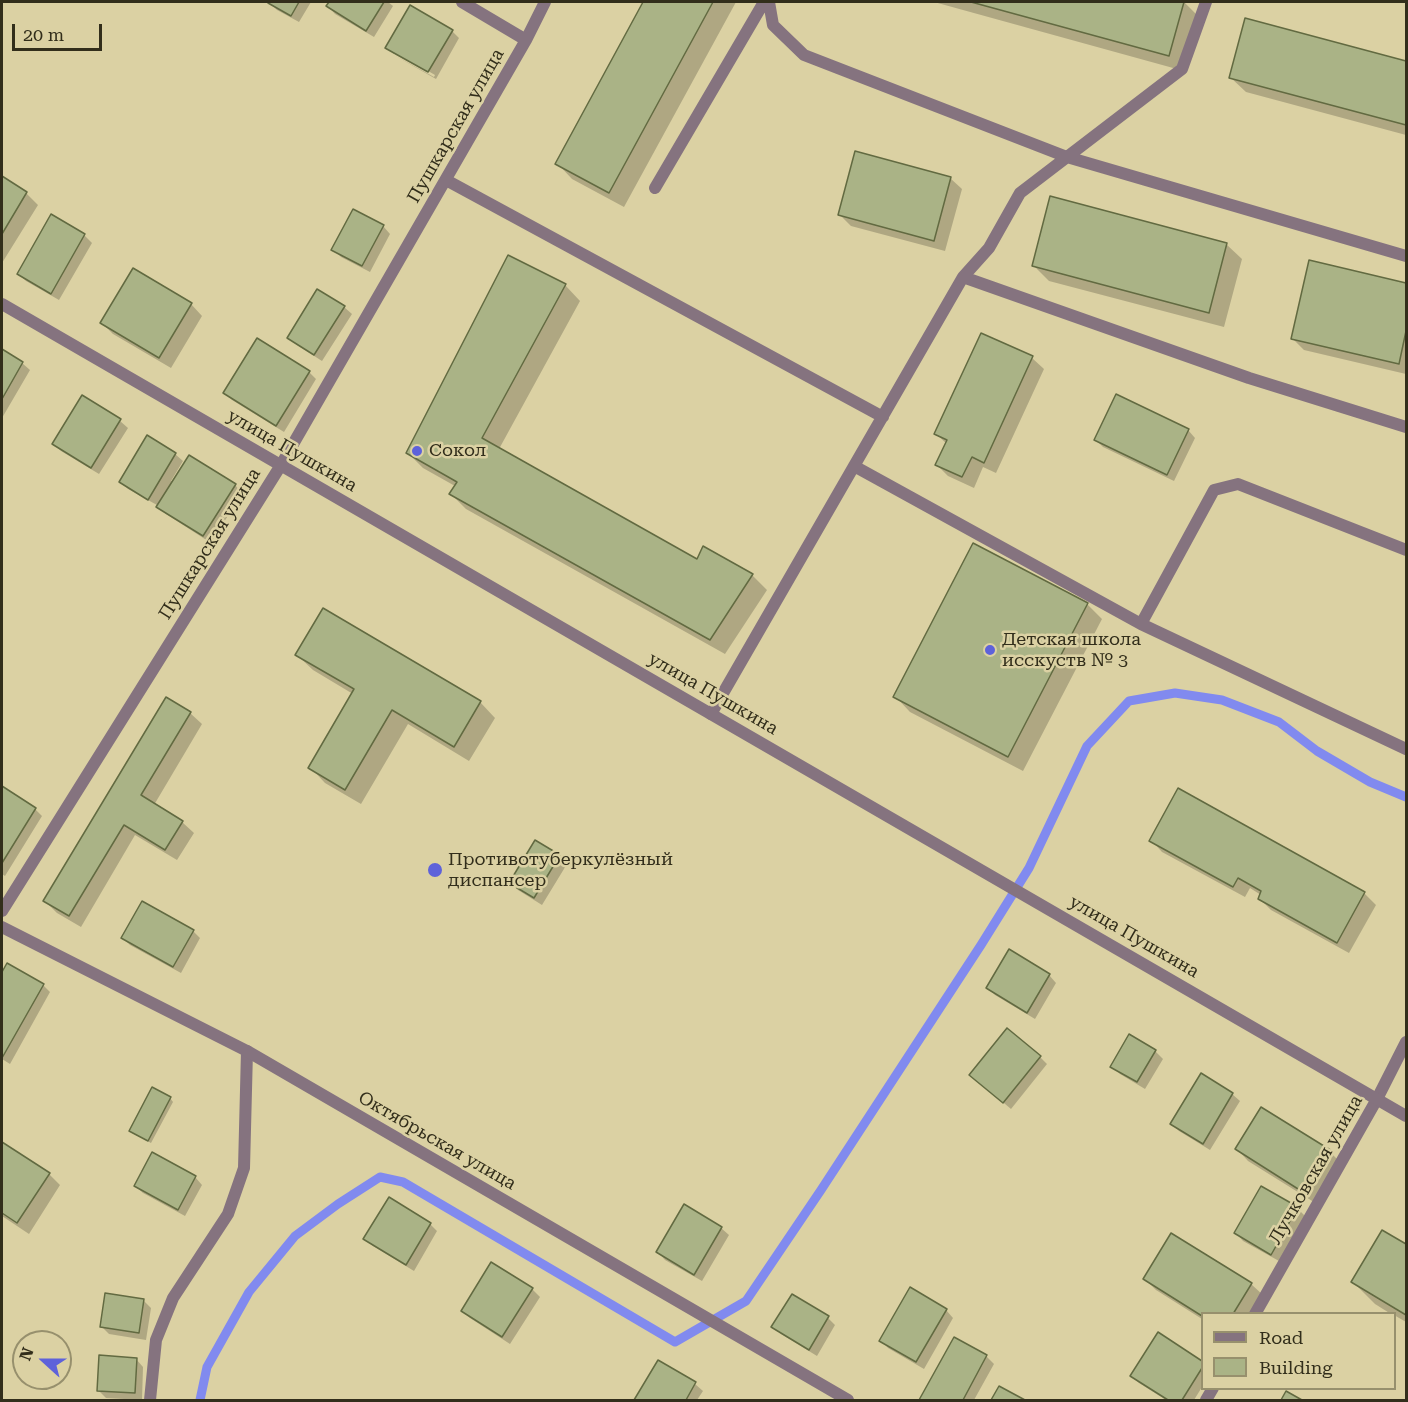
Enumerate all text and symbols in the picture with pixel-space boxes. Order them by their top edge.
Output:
scale bar [15,12,105,50]
text: 20 m [23,24,64,45]
street label: Пушкарская улица [403,45,509,207]
street label: улица Пушкина [223,405,361,497]
place label: Сокол [429,440,486,462]
marker: Сокол [410,444,424,458]
street label: Пушкарская улица [155,464,265,624]
place label: Детская школа исскуств № 3 [1002,629,1141,672]
marker: Детская школа исскуств № 3 [983,643,997,657]
street label: улица Пушкина [644,648,782,740]
place label: Противотуберкулёзный диспансер [448,849,673,892]
marker: Противотуберкулёзный диспансер [426,861,444,879]
street label: улица Пушкина [1065,891,1203,983]
street label: Октябрьская улица [354,1087,520,1195]
street label: Лучковская улица [1265,1092,1367,1248]
legend [1201,1312,1396,1390]
text: Road [1259,1327,1303,1348]
north arrow [12,1330,72,1390]
text: N [16,1345,38,1363]
text: Building [1259,1357,1333,1378]

